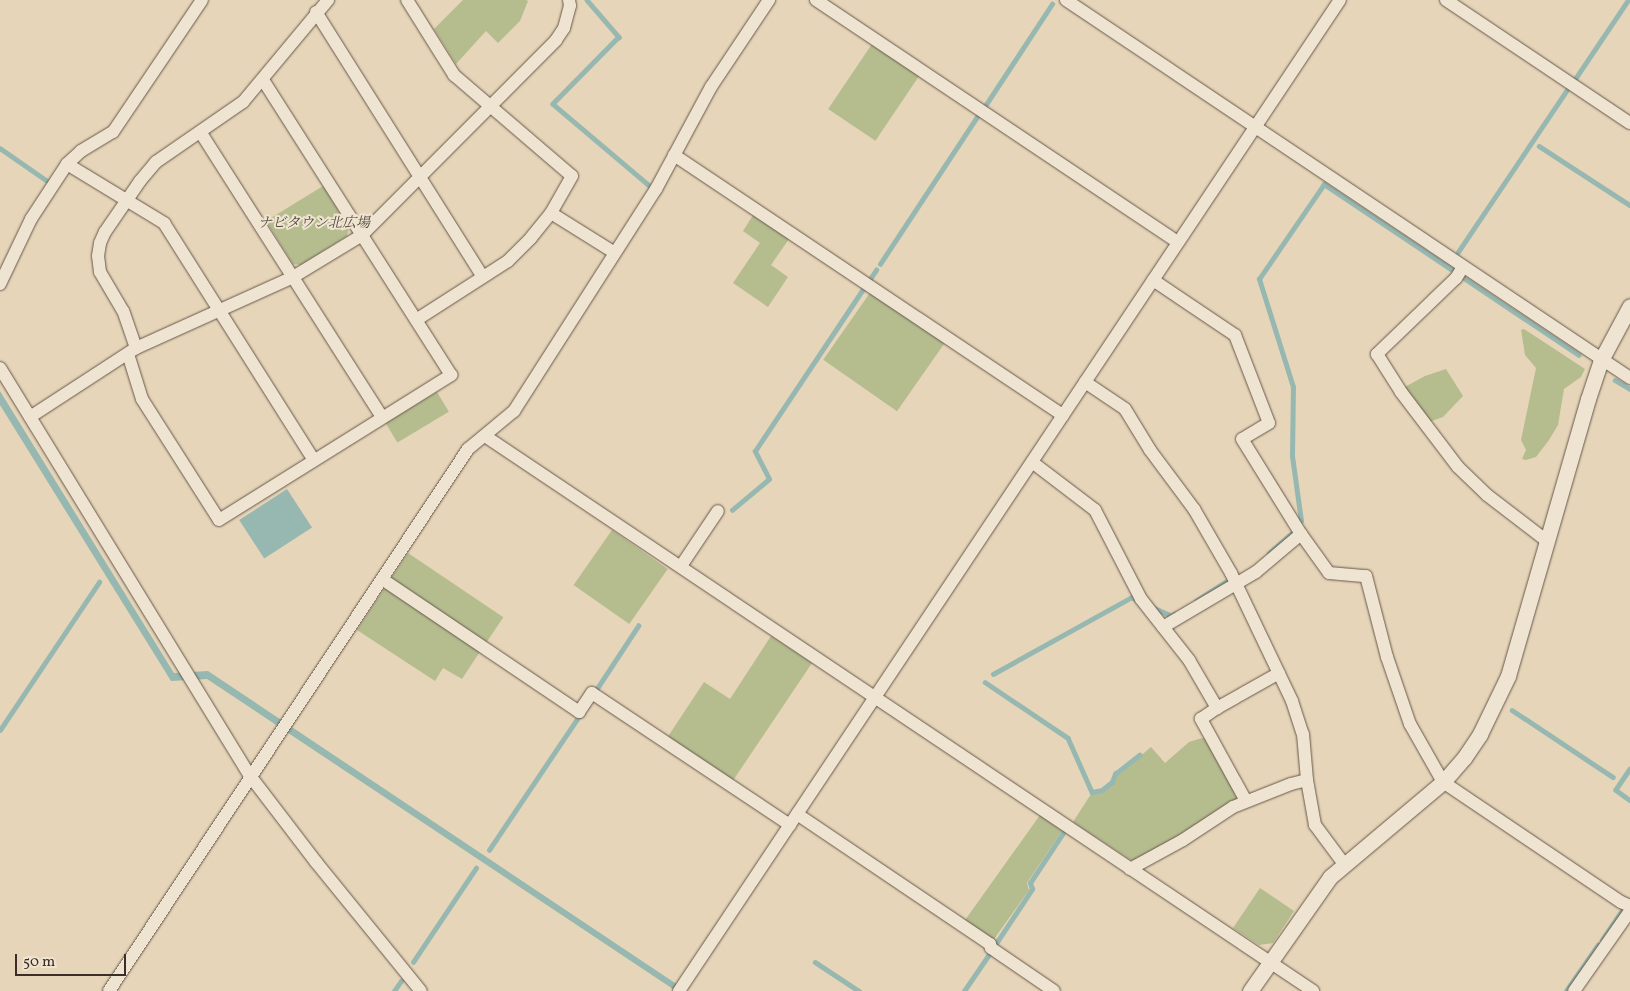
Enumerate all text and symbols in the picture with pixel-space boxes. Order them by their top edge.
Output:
park label: ナビタウン北広場 [258,216,370,232]
scale bar [18,944,129,976]
text: 50 m [23,952,55,973]

